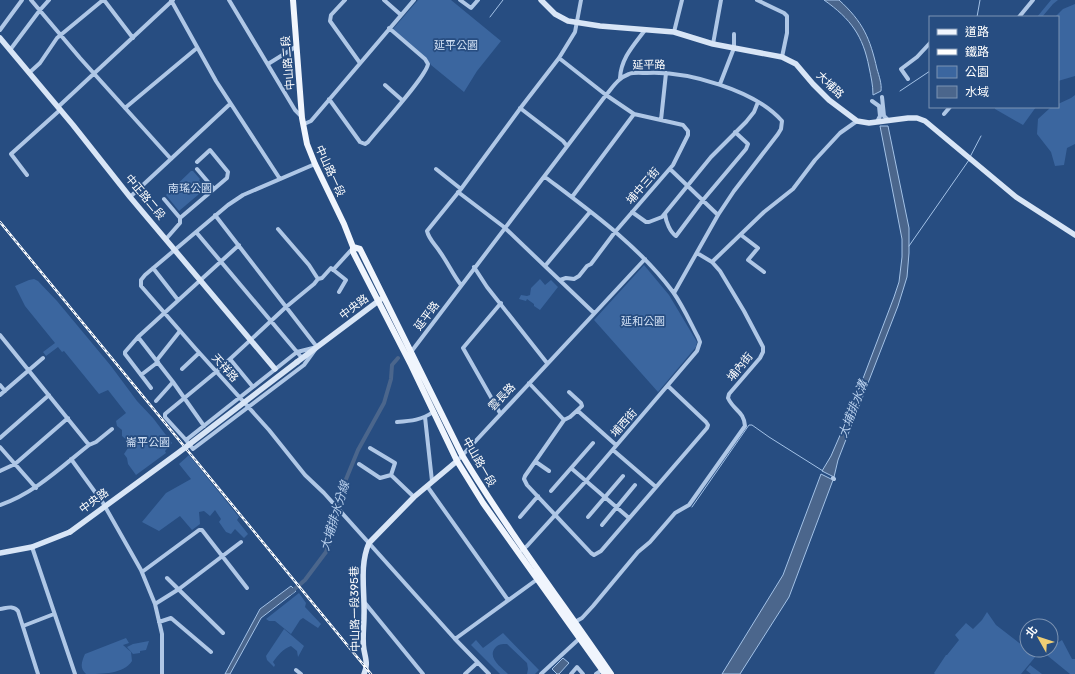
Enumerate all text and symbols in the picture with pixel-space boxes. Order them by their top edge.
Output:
legend [929,16,1059,108]
text: 道路 [965,25,989,39]
street label: 中山路二段 [279,35,297,91]
park label: 延平公園 [434,39,478,52]
text: 鐵路 [965,45,989,59]
street label: 延平路 [632,58,666,72]
text: 公園 [965,65,989,79]
street label: 大埔路 [814,69,846,101]
text: 水域 [965,85,989,99]
street label: 中山路一段 [312,143,348,199]
street label: 埔中三街 [624,165,662,207]
street label: 中正路二段 [122,172,168,222]
park label: 南瑤公園 [168,182,212,195]
street label: 中央路 [337,292,371,322]
street label: 延平路 [412,299,442,333]
park label: 延和公園 [621,315,665,328]
street label: 埔內街 [725,350,755,384]
street label: 天祥路 [209,351,241,385]
water label: 大埔排水溝 [836,377,871,440]
street label: 雲長路 [486,381,518,413]
street label: 埔西街 [608,406,640,440]
street label: 中山路一段 [460,435,498,489]
park label: 崙平公園 [126,436,170,449]
water label: 大埔排水分線 [318,478,353,552]
street label: 中央路 [77,486,111,516]
street label: 中山路一段395巷 [348,566,362,652]
north arrow [1019,618,1059,658]
text: 北 [1023,624,1040,640]

